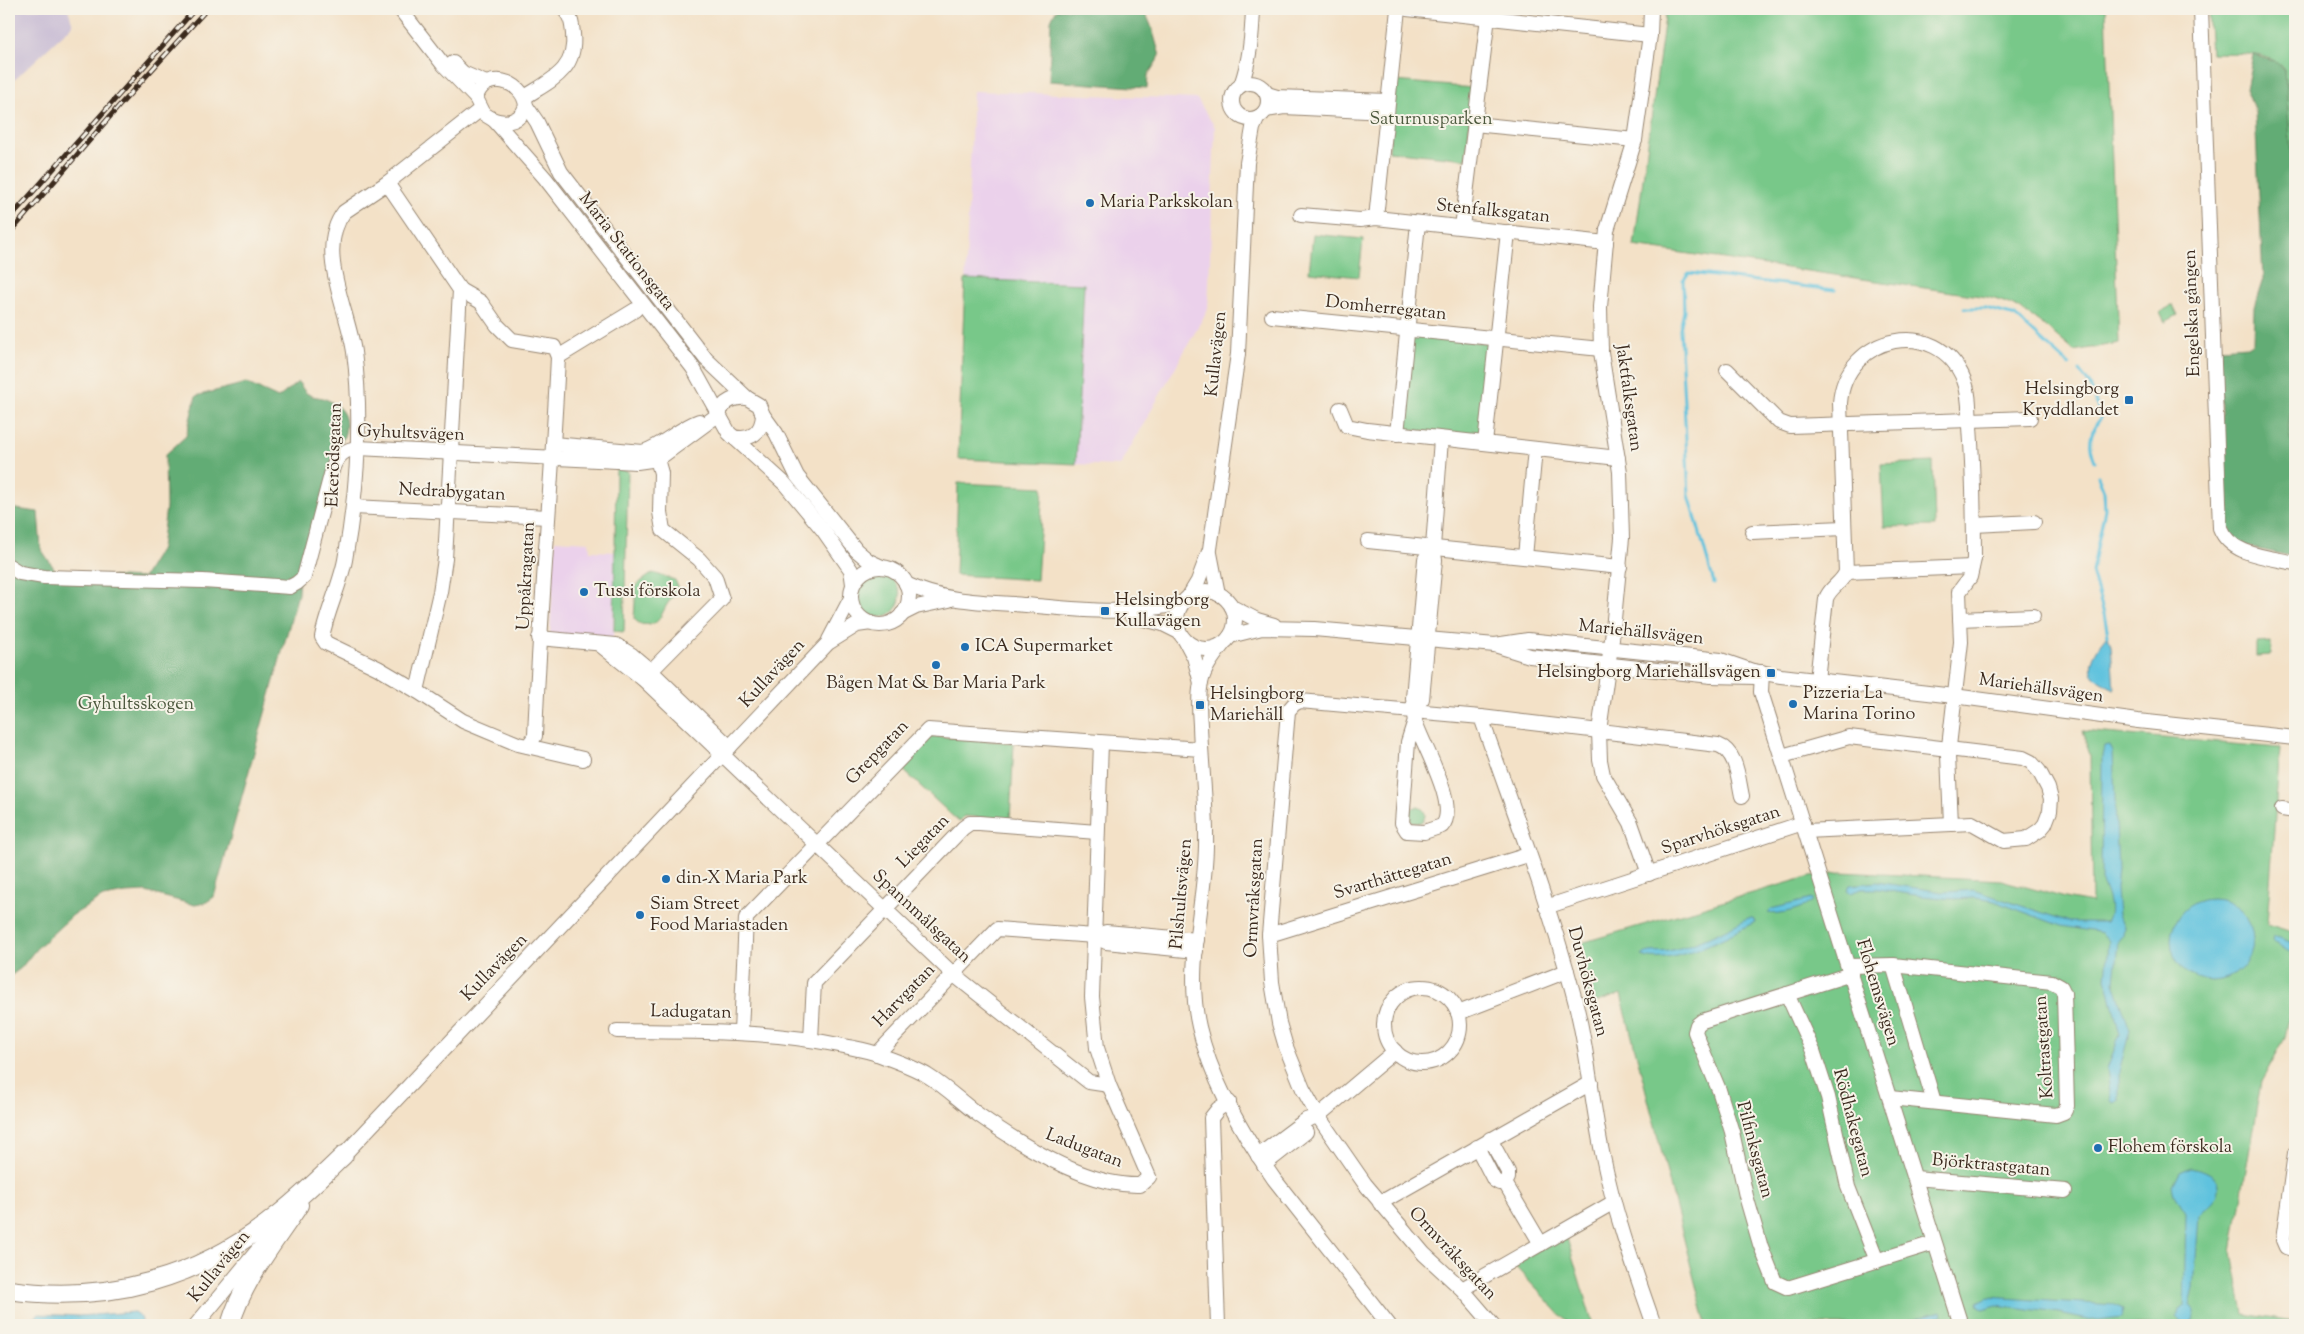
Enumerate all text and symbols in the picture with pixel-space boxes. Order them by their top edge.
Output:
park label: Saturnusparken [1369,107,1493,133]
street label: Maria Stationsgata [572,187,680,317]
place label: Maria Parkskolan [1100,190,1234,216]
street label: Stenfalksgatan [1435,193,1552,231]
marker: Maria Parkskolan [1084,197,1096,209]
street label: Engelska gången [2178,248,2208,377]
street label: Domherregatan [1324,290,1448,328]
street label: Kullavägen [1200,309,1234,398]
street label: Jaktfalksgatan [1607,342,1648,454]
place label: Helsingborg Kryddlandet [2023,377,2119,424]
marker: Helsingborg Kryddlandet [2123,394,2135,406]
street label: Ekerödsgatan [320,402,350,508]
street label: Gyhultsvägen [357,419,466,449]
street label: Nedrabygatan [398,477,507,509]
street label: Uppåkragatan [511,521,543,631]
place label: Tussi förskola [594,579,701,605]
marker: Tussi förskola [578,586,590,598]
place label: Helsingborg Kullavägen [1115,588,1209,635]
marker: Helsingborg Kullavägen [1099,605,1111,617]
street label: Mariehällsvägen [1577,613,1705,653]
street label: Kullavägen [734,633,812,714]
place label: ICA Supermarket [975,634,1113,660]
marker: ICA Supermarket [959,641,971,653]
marker: Bågen Mat & Bar Maria Park [930,659,942,671]
place label: Helsingborg Mariehällsvägen [1537,660,1761,686]
marker: Helsingborg Mariehällsvägen [1765,667,1777,679]
street label: Mariehällsvägen [1977,667,2105,711]
place label: Bågen Mat & Bar Maria Park [826,671,1046,697]
place label: Pizzeria La Marina Torino [1803,681,1915,728]
place label: Helsingborg Mariehäll [1210,682,1304,729]
park label: Gyhultsskogen [78,692,195,718]
marker: Pizzeria La Marina Torino [1787,698,1799,710]
marker: Helsingborg Mariehäll [1194,699,1206,711]
street label: Grepgatan [840,714,916,791]
street label: Sparvhöksgatan [1658,799,1784,863]
street label: Liegatan [892,809,957,875]
street label: Pilshultsvägen [1164,837,1200,950]
street label: Ormvråksgatan [1239,837,1271,958]
street label: Svarthättegatan [1331,847,1456,907]
street label: Spannmålsgatan [865,864,977,970]
place label: din-X Maria Park [676,866,808,892]
marker: din-X Maria Park [660,873,672,885]
place label: Siam Street Food Mariastaden [650,892,789,939]
marker: Siam Street Food Mariastaden [634,909,646,921]
street label: Duvhöksgatan [1560,924,1614,1040]
street label: Kullavägen [456,928,534,1008]
street label: Flohemsvägen [1848,936,1906,1050]
street label: Harvgatan [868,958,942,1034]
street label: Koltrastgatan [2028,994,2062,1099]
street label: Ladugatan [650,999,732,1027]
street label: Rödhakegatan [1825,1066,1879,1180]
street label: Pilfinksgatan [1729,1099,1780,1202]
street label: Ladugatan [1041,1122,1127,1176]
place label: Flohem förskola [2108,1135,2232,1161]
marker: Flohem förskola [2092,1142,2104,1154]
street label: Björktrastgatan [1931,1148,2052,1184]
street label: Ormvråksgatan [1402,1201,1503,1307]
street label: Kullavägen [183,1225,257,1309]

